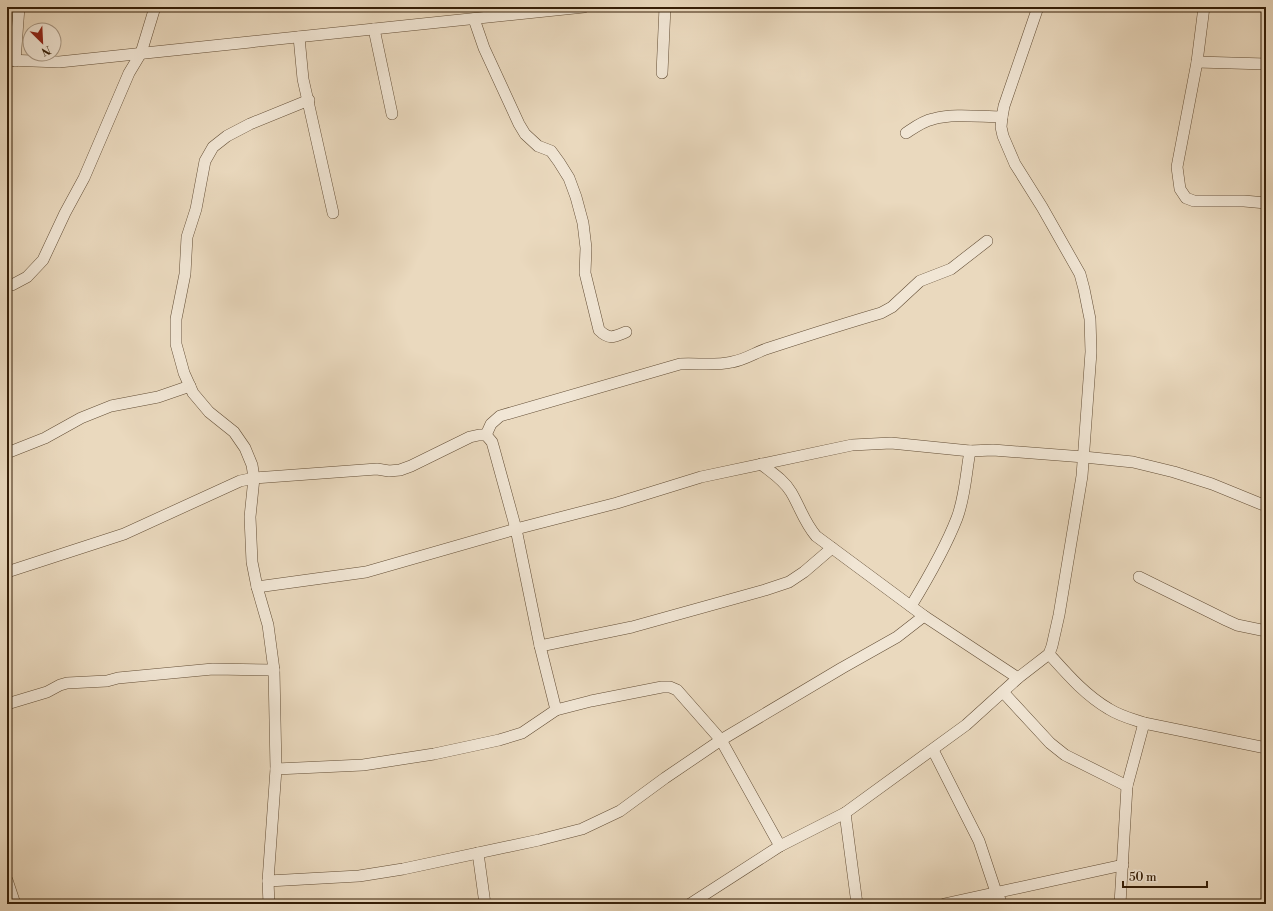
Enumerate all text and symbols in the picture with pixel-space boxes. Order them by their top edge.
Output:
north arrow [22,22,62,62]
text: N [39,42,52,59]
scale bar [1123,863,1207,889]
text: 50 m [1129,870,1157,885]

